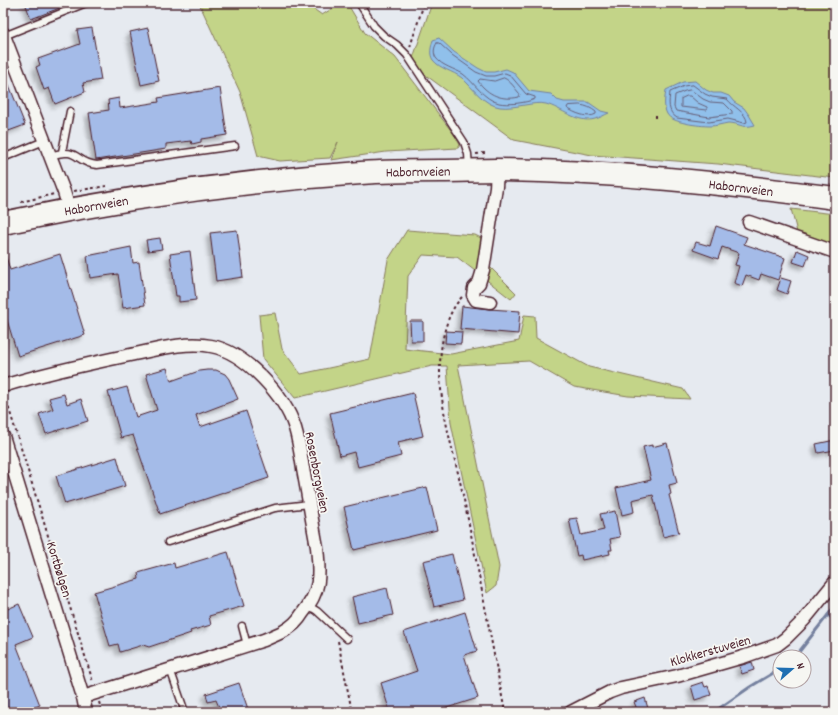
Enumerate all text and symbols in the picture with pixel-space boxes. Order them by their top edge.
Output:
street label: Habornveien [385,162,451,184]
street label: Habornveien [707,175,774,203]
street label: Habornveien [63,191,130,222]
street label: Rosenborgveien [298,430,334,515]
street label: Kortbølgen [40,539,76,600]
street label: Klokkerstuveien [668,631,753,673]
north arrow [772,649,812,689]
text: N [791,661,808,672]

